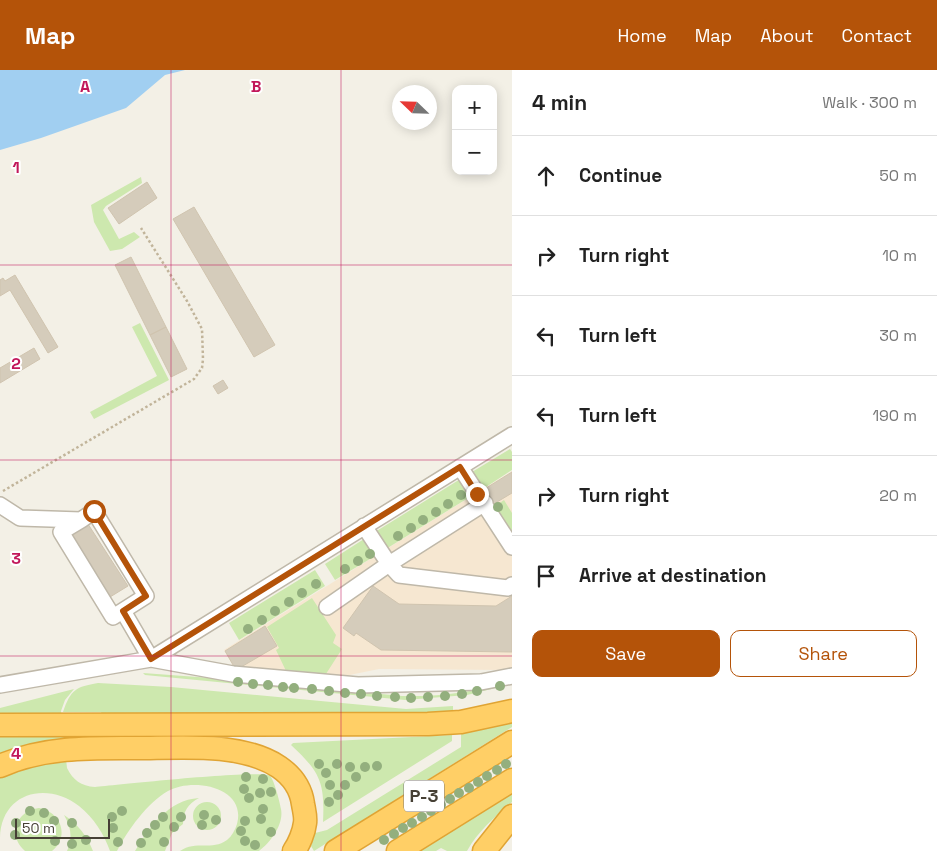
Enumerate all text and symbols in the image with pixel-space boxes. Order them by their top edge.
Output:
text: Map [25,20,75,51]
text: Home [618,24,667,47]
text: Map [695,24,732,47]
text: About [760,24,814,47]
text: Contact [842,24,912,47]
text: A [80,76,90,97]
text: B [251,76,261,97]
north arrow [392,85,437,130]
map controls [452,85,497,175]
button: + [452,85,497,130]
text: 4 min [532,89,587,116]
text: Walk · 300 m [822,92,917,113]
button: − [452,130,497,175]
text: 1 [12,157,20,178]
icon: ahead [532,162,560,190]
text: Continue [579,163,662,188]
text: 50 m [879,165,917,186]
icon: right [532,242,560,270]
text: Turn right [579,243,669,268]
text: 10 m [882,245,917,266]
icon: left [532,322,560,350]
text: Turn left [579,323,657,348]
text: 30 m [879,325,917,346]
text: 2 [11,353,21,374]
icon: left [532,402,560,430]
text: Turn left [579,403,657,428]
text: 190 m [872,405,917,426]
icon: right [532,482,560,510]
route end [466,483,489,506]
text: Turn right [579,483,669,508]
text: 20 m [879,485,917,506]
route start [83,500,106,523]
text: 3 [11,548,21,569]
icon: arrive [532,562,560,590]
text: Arrive at destination [579,563,767,588]
button: Save [532,630,720,677]
button: Share [730,630,917,677]
text: 4 [11,743,21,764]
road number: P-3 [404,780,444,811]
scale bar [15,816,110,839]
text: 50 m [22,819,55,837]

